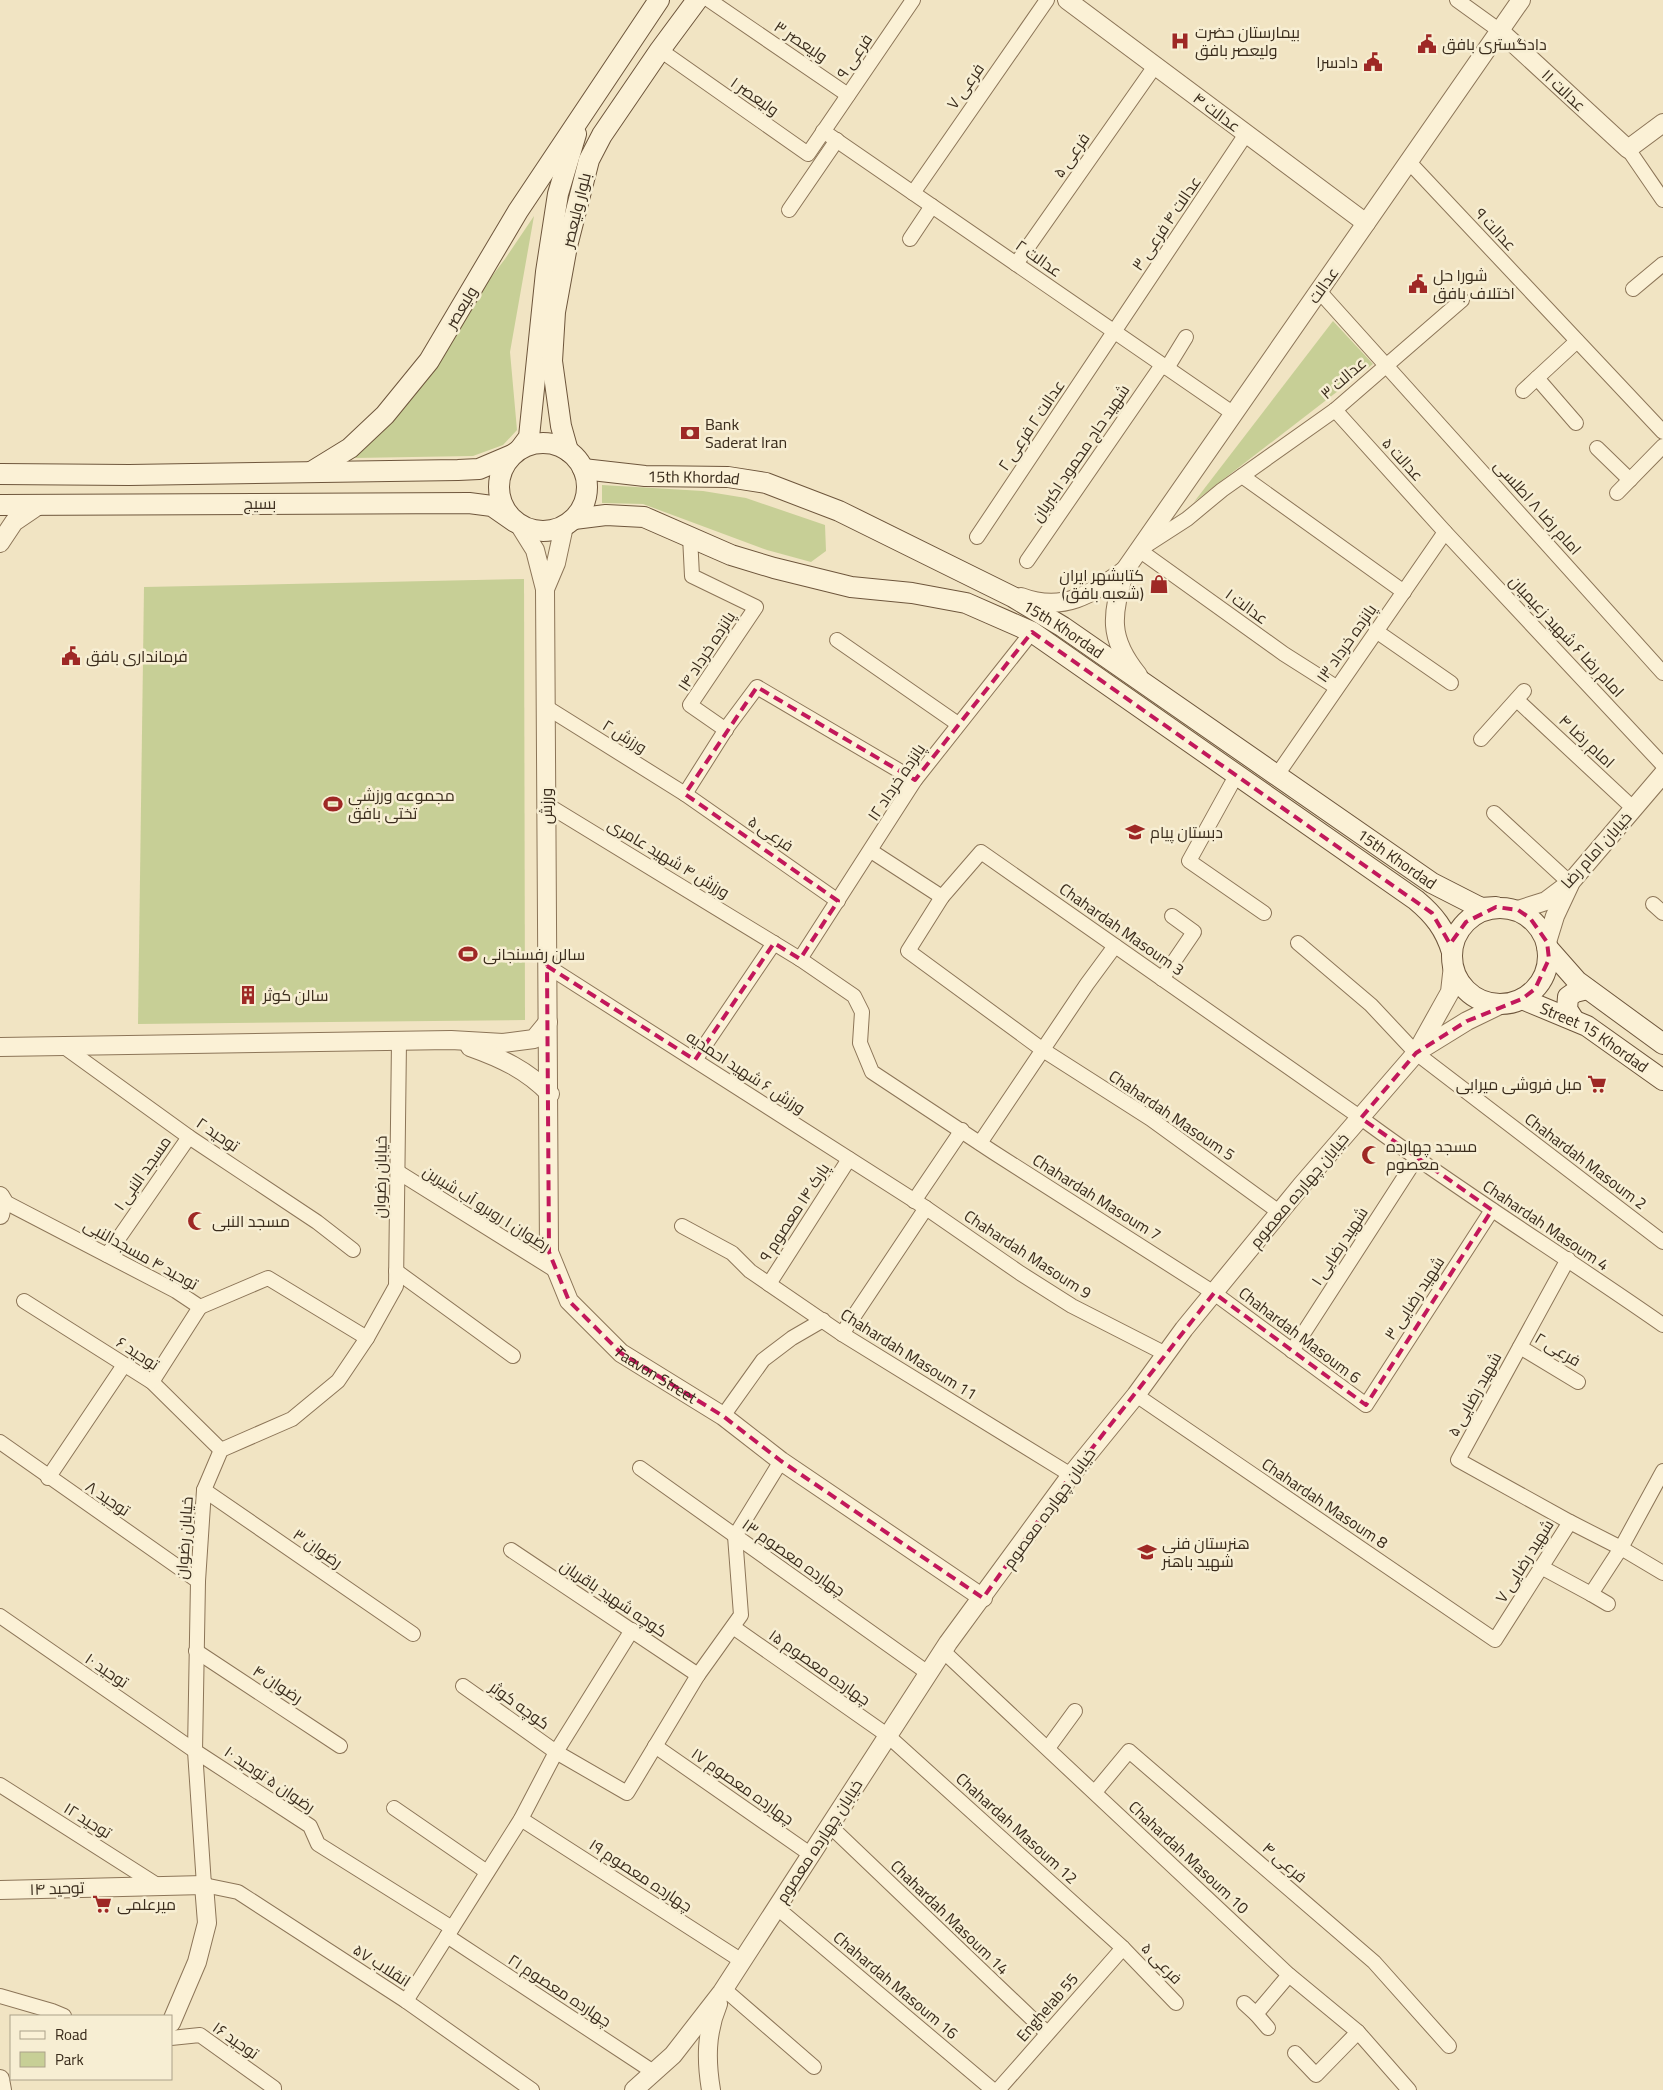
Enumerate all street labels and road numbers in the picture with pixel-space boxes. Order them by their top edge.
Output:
street label: ولیعصر ۳ [768,12,834,70]
street label: فرعی ۹ [828,27,880,85]
street label: فرعی ۷ [938,56,992,116]
street label: عدالت ۱۱ [1534,61,1594,119]
street label: ولیعصر ۱ [724,68,786,124]
street label: عدالت ۴ [1186,84,1248,140]
street label: فرعی ۵ [1044,126,1098,184]
street label: بلوار ولیعصر [552,169,600,252]
street label: عدالت ۴ فرعی ۳ [1123,169,1209,277]
street label: عدالت ۹ [1467,200,1525,258]
street label: عدالت ۲ [1009,231,1069,285]
street label: عدالت [1299,260,1347,310]
street label: ولیعصر [436,280,486,335]
street label: عدالت ۳ [1313,349,1373,407]
street label: عدالت ۲ فرعی ۲ [989,373,1073,477]
street label: شهید حاج محمود اکبریان [1022,378,1138,528]
street label: عدالت ۵ [1374,430,1432,488]
street label: امام رضا ۸ اطلسی [1486,452,1590,562]
street label: 15th Khordad [647,461,742,494]
street label: بسیج [244,488,276,518]
street label: امام رضا ۶ شهید زعیمیان [1502,567,1632,705]
street label: عدالت ۱ [1219,580,1275,632]
street label: 15th Khordad [1017,591,1111,667]
street label: پانزده خرداد ۱۳ [1308,596,1385,689]
street label: پانزده خرداد ۱۴ [669,604,744,697]
street label: امام رضا ۴ [1552,706,1622,776]
street label: ورزش ۲ [596,710,654,762]
street label: پانزده خرداد ۱۲ [859,736,934,827]
street label: ورزش [531,788,561,824]
street label: خیابان امام رضا [1553,804,1639,896]
street label: فرعی ۵ [742,806,800,860]
street label: ورزش ۴ شهید عامری [602,810,736,906]
street label: 15th Khordad [1351,820,1443,897]
street label: Chahardah Masoum 3 [1053,874,1191,984]
street label: Street 15 Khordad [1535,993,1655,1081]
street label: ورزش ۶ شهید احمدیه [680,1022,812,1122]
street label: Chahardah Masoum 5 [1102,1061,1242,1169]
street label: Chahardah Masoum 2 [1518,1105,1654,1217]
street label: توحید ۲ [190,1108,247,1160]
street label: خیابان چهارده معصوم [1241,1125,1357,1255]
street label: مسجد النبی ۱ [105,1129,179,1217]
street label: خیابان رضوان [364,1135,396,1219]
street label: Chahardah Masoum 7 [1026,1145,1168,1249]
street label: رضوان ۱ روبرو آب شیرین [417,1156,557,1260]
street label: پارک ۱۴ معصوم ۹ [750,1156,838,1268]
street label: Chahardah Masoum 4 [1476,1171,1616,1279]
street label: شهید رضایی ۱ [1302,1200,1376,1292]
street label: Chahardah Masoum 9 [958,1201,1098,1307]
street label: توحید ۴ مسجدالنبی [78,1210,205,1298]
street label: شهید رضایی ۳ [1375,1250,1453,1346]
street label: Chahardah Masoum 6 [1232,1279,1368,1391]
street label: Chahardah Masoum 11 [835,1300,983,1408]
street label: فرعی ۲ [1529,1323,1587,1375]
street label: توحید ۶ [110,1328,166,1379]
street label: Taavon Street [606,1338,704,1412]
street label: شهید رضایی ۵ [1438,1346,1510,1442]
street label: خیابان چهارده معصوم [995,1441,1103,1575]
street label: Chahardah Masoum 8 [1255,1449,1395,1557]
street label: توحید ۸ [79,1472,137,1525]
street label: خیابان رضوان [166,1496,202,1580]
street label: چهارده معصوم ۱۳ [736,1510,852,1604]
street label: شهید رضایی ۷ [1486,1513,1562,1609]
street label: رضوان ۳ [287,1520,349,1576]
street label: کوچه شهید باقریان [554,1551,674,1645]
street label: چهارده معصوم ۱۵ [762,1620,878,1714]
street label: توحید ۱۰ [79,1644,136,1696]
street label: رضوان ۴ [246,1656,310,1712]
street label: کوچه کوثر [482,1672,557,1737]
street label: رضوان ۵ توحید ۱۰ [218,1737,322,1821]
street label: چهارده معصوم ۱۷ [685,1739,801,1833]
street label: Chahardah Masoum 12 [949,1764,1085,1892]
street label: خیابان چهارده معصوم [767,1773,871,1909]
street label: توحید ۱۲ [58,1793,119,1847]
street label: Chahardah Masoum 10 [1121,1793,1257,1921]
street label: چهارده معصوم ۱۹ [583,1830,699,1920]
street label: فرعی ۴ [1255,1834,1315,1890]
street label: Chahardah Masoum 14 [883,1852,1017,1982]
street label: توحید ۱۴ [29,1872,86,1904]
street label: Chahardah Masoum 16 [826,1923,966,2047]
street label: فرعی ۵ [1134,1934,1190,1992]
street label: انقلاب ۵۷ [347,1935,417,1995]
street label: چهارده معصوم ۲۱ [502,1945,618,2035]
street label: Enghelab 55 [1008,1965,1086,2049]
street label: توحید ۱۶ [206,2013,266,2068]

